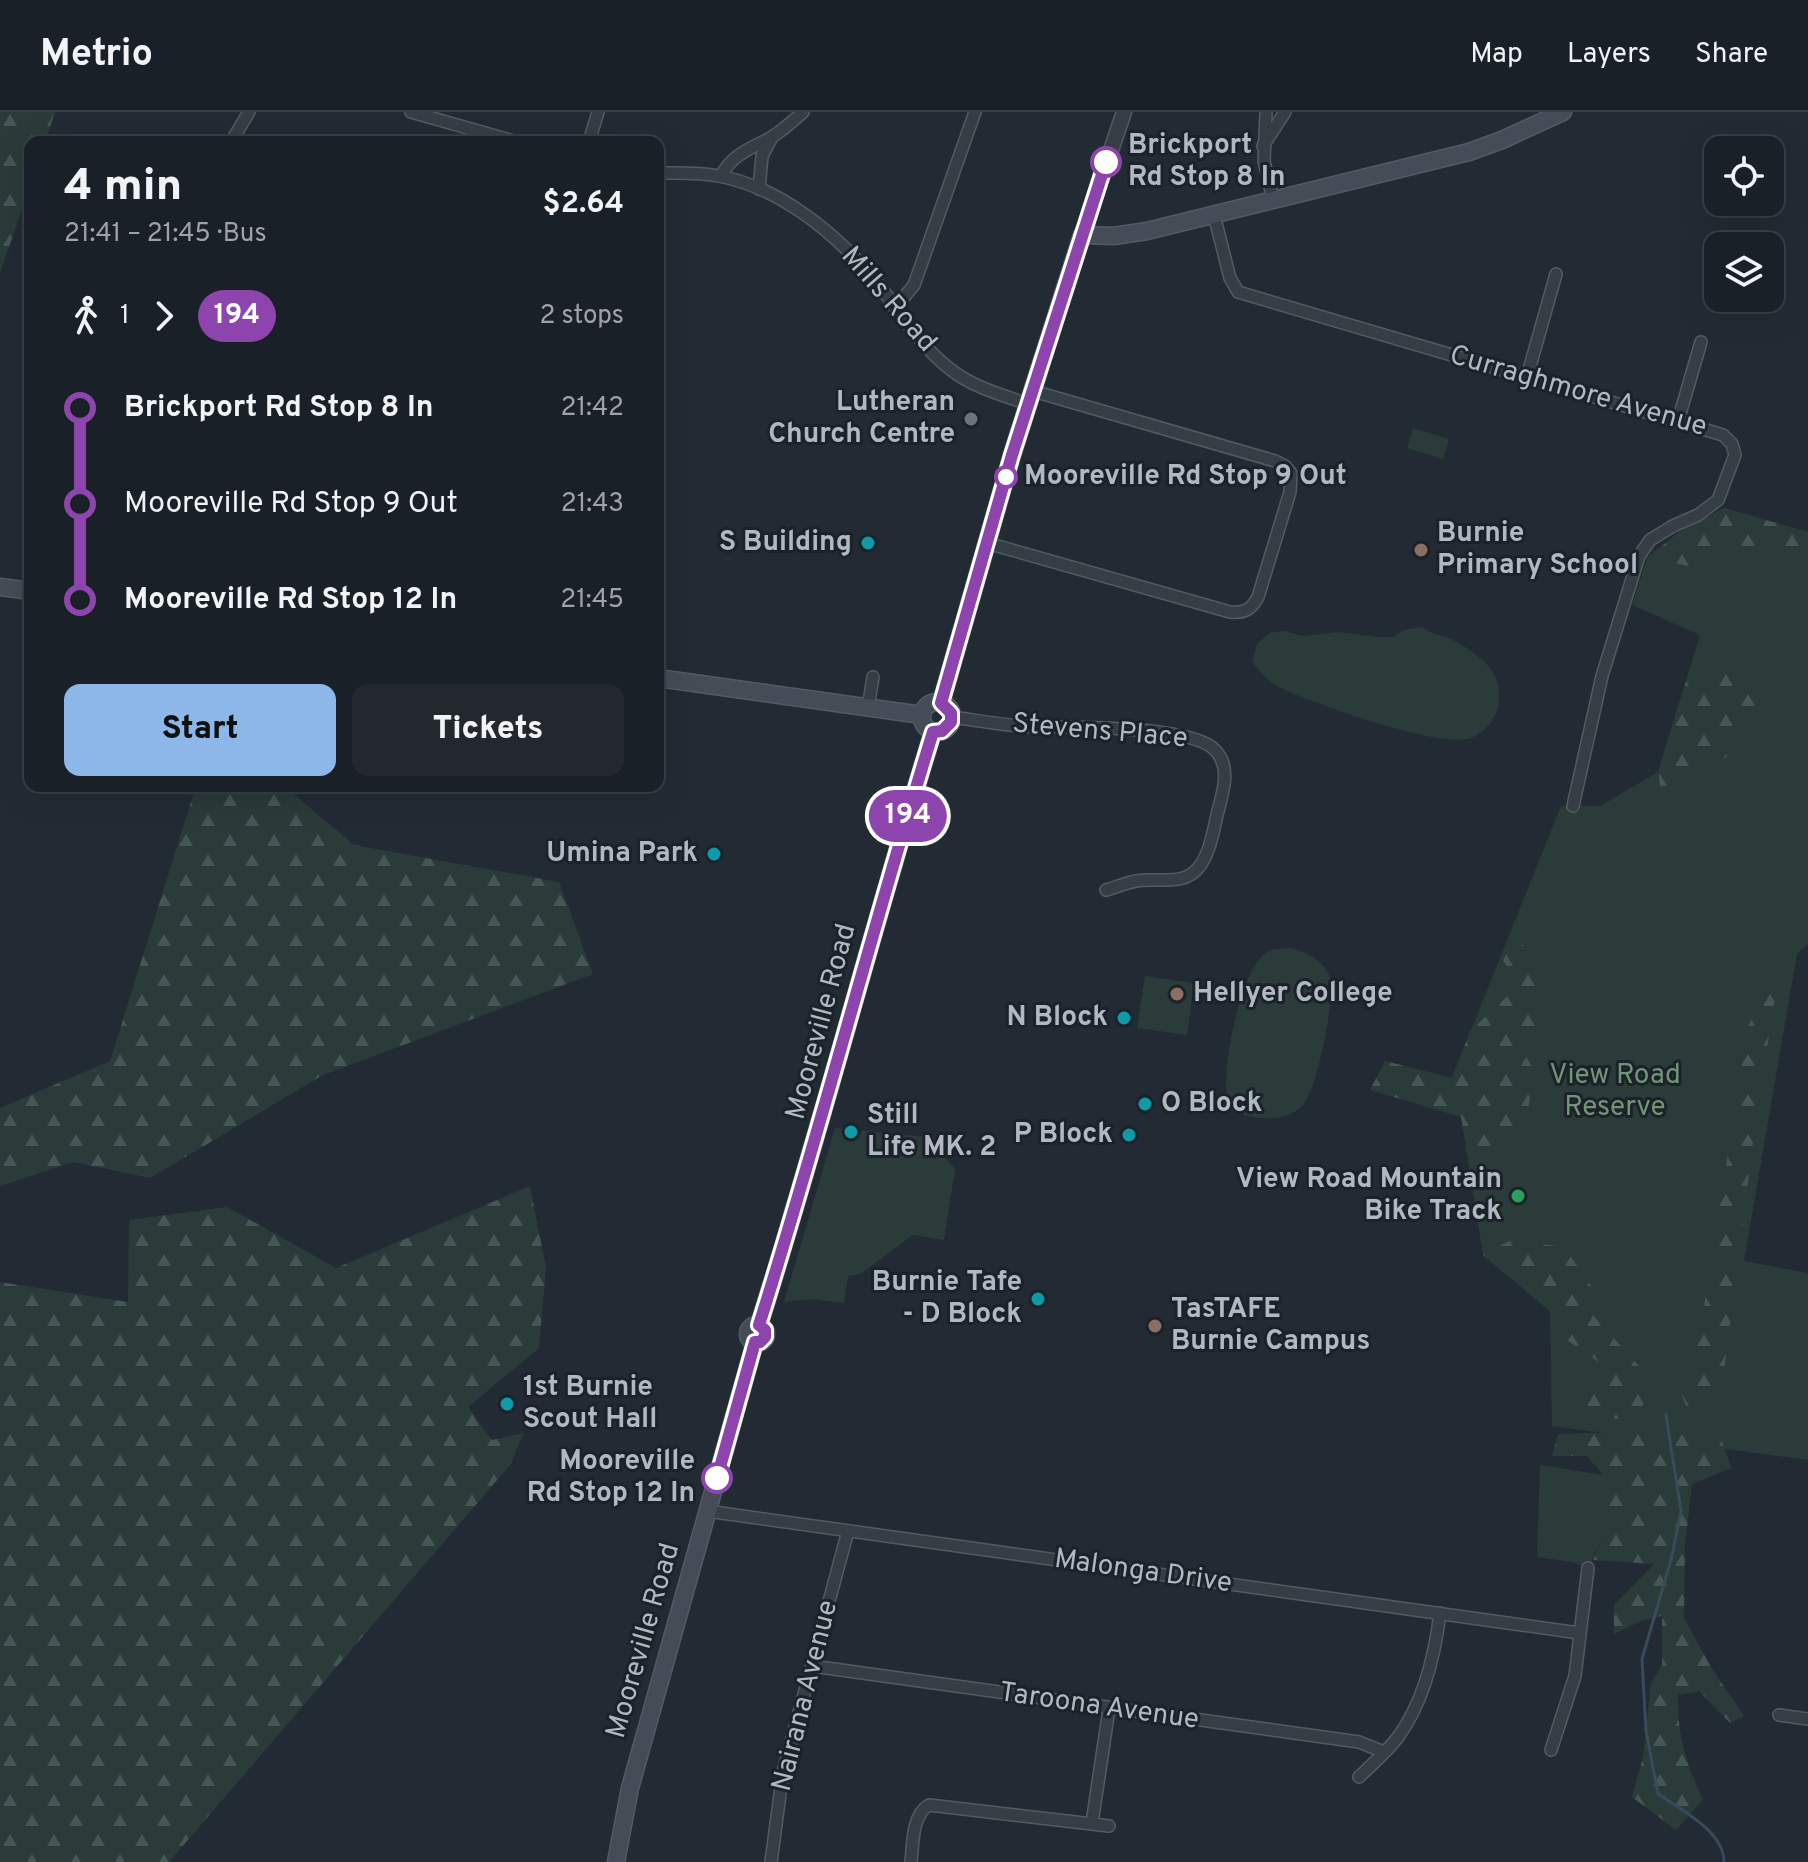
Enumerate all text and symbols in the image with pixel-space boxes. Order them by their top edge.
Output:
text: Metrio [40,31,153,80]
text: Map [1470,37,1523,73]
text: Layers [1567,37,1651,73]
text: Share [1695,37,1768,73]
place label: Brickport Rd Stop 8 In [1128,128,1286,196]
map controls [1704,136,1784,312]
button: locate [1704,136,1784,216]
marker: Brickport Rd Stop 8 In [1091,147,1121,177]
text: 4 min [64,160,182,216]
text: $2.64 [543,186,624,223]
text: 21:41 – 21:45 · Bus [64,218,267,251]
button: layers [1704,232,1784,312]
street label: Mills Road [832,240,944,360]
icon: walk [64,294,108,338]
icon: forward [142,294,186,338]
text: 194 [214,298,260,334]
text: 1 [120,300,130,333]
text: 2 stops [539,300,624,333]
street label: Curraghmore Avenue [1445,338,1711,446]
place label: Lutheran Church Centre [768,385,955,453]
text: Brickport Rd Stop 8 In [124,390,434,427]
text: 21:42 [560,392,624,425]
marker: Lutheran Church Centre [962,410,980,428]
place label: Mooreville Rd Stop 9 Out [1024,459,1347,495]
marker: Mooreville Rd Stop 9 Out [995,466,1017,488]
text: Mooreville Rd Stop 9 Out [124,486,458,523]
text: 21:43 [561,488,624,521]
place label: Burnie Primary School [1437,516,1638,584]
place label: S Building [719,525,852,561]
marker: S Building [859,534,877,552]
marker: Burnie Primary School [1412,541,1430,559]
text: Mooreville Rd Stop 12 In [124,582,457,619]
text: 21:45 [560,584,624,617]
button: Start [64,684,336,776]
button: Tickets [352,684,624,776]
street label: Stevens Place [1011,706,1189,758]
line badge: 194 [862,790,954,842]
text: 194 [885,798,931,834]
place label: Umina Park [546,836,698,872]
marker: Umina Park [705,845,723,863]
street label: Mooreville Road [779,920,865,1124]
place label: Hellyer College [1193,976,1393,1012]
marker: Hellyer College [1168,985,1186,1003]
place label: N Block [1007,1000,1108,1036]
marker: N Block [1115,1009,1133,1027]
park label: View Road Reserve [1549,1058,1681,1126]
place label: O Block [1161,1086,1263,1122]
marker: O Block [1136,1095,1154,1113]
place label: Still Life MK. 2 [867,1098,996,1166]
place label: P Block [1014,1117,1113,1153]
marker: Still Life MK. 2 [842,1123,860,1141]
marker: P Block [1120,1126,1138,1144]
place label: View Road Mountain Bike Track [1236,1162,1502,1230]
marker: View Road Mountain Bike Track [1509,1187,1527,1205]
place label: Burnie Tafe - D Block [872,1265,1022,1333]
marker: Burnie Tafe - D Block [1029,1290,1047,1308]
place label: TasTAFE Burnie Campus [1171,1292,1370,1360]
marker: TasTAFE Burnie Campus [1146,1317,1164,1335]
place label: 1st Burnie Scout Hall [523,1370,657,1438]
marker: 1st Burnie Scout Hall [498,1395,516,1413]
place label: Mooreville Rd Stop 12 In [527,1444,695,1512]
marker: Mooreville Rd Stop 12 In [702,1463,732,1493]
street label: Mooreville Road [599,1539,689,1743]
street label: Malonga Drive [1052,1542,1234,1602]
street label: Nairana Avenue [765,1597,847,1795]
street label: Taroona Avenue [997,1675,1201,1739]

